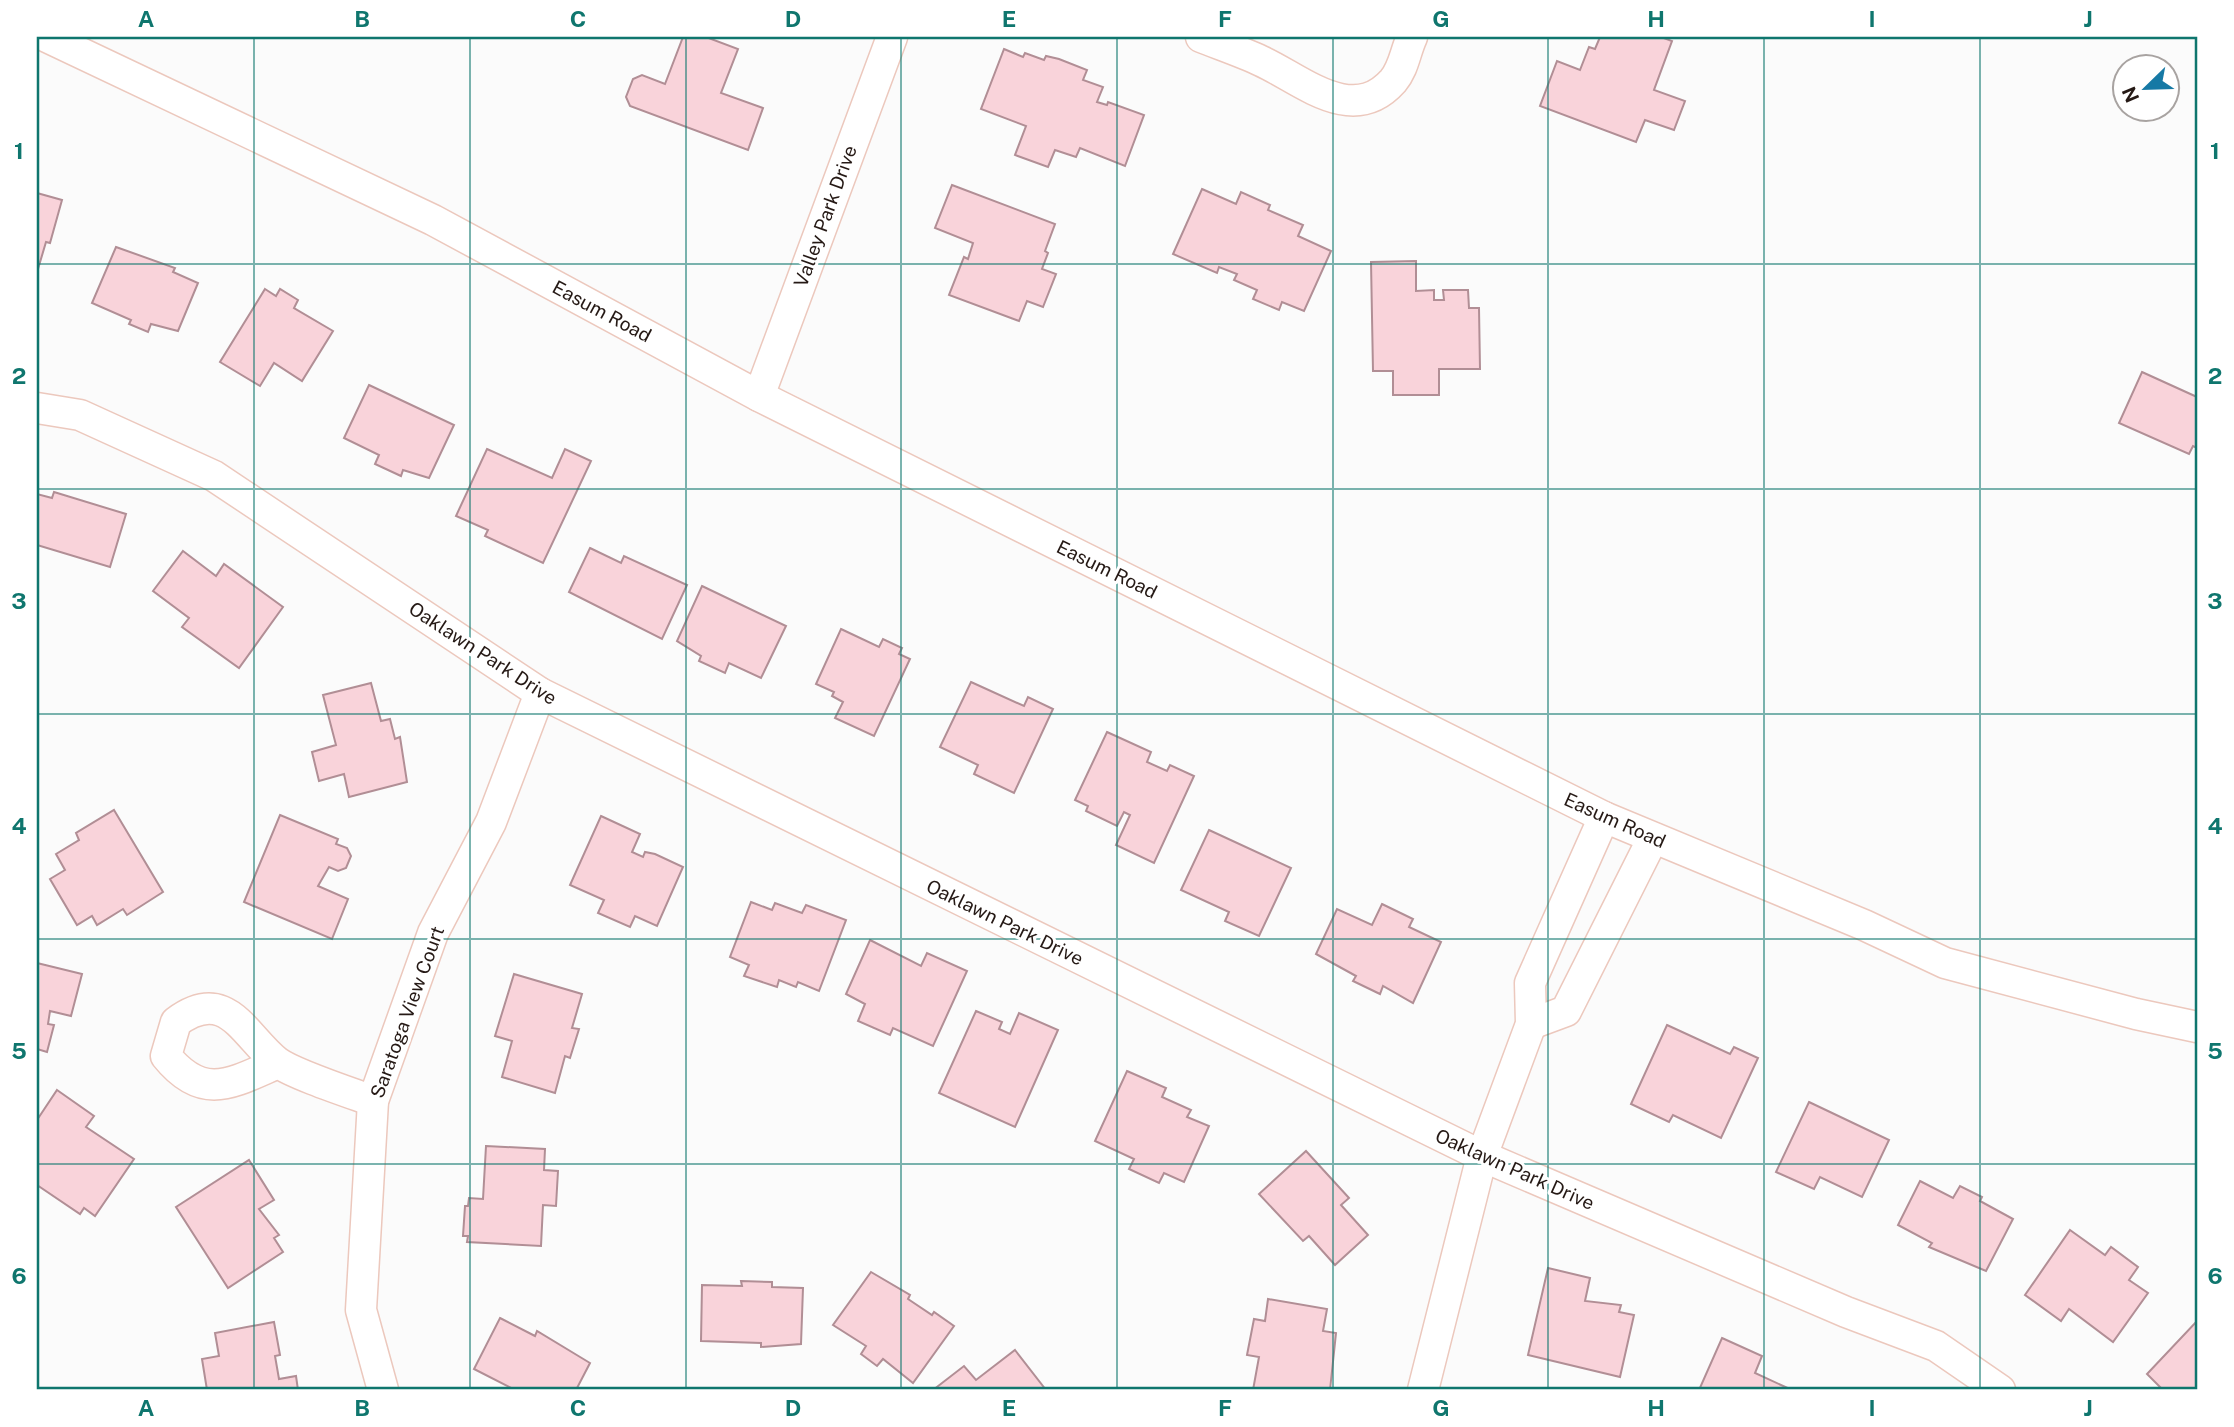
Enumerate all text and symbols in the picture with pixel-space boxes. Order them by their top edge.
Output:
text: A [138,5,155,32]
text: B [354,5,370,32]
text: C [570,5,586,32]
text: D [785,5,801,32]
text: E [1002,5,1016,32]
text: F [1218,5,1232,32]
text: G [1432,5,1450,32]
text: H [1647,5,1665,32]
text: I [1868,5,1876,32]
text: J [2083,5,2093,32]
north arrow [2112,52,2182,122]
text: N [2117,84,2143,106]
text: 1 [14,137,24,164]
text: 1 [2210,137,2220,164]
street label: Valley Park Drive [789,142,861,290]
street label: Easum Road [549,276,655,346]
text: 2 [12,362,26,389]
text: 2 [2208,362,2222,389]
street label: Easum Road [1053,535,1161,603]
text: 3 [11,587,27,614]
text: 3 [2207,587,2223,614]
street label: Oaklawn Park Drive [405,597,561,709]
street label: Easum Road [1561,788,1669,852]
text: 4 [11,812,27,839]
text: 4 [2207,812,2223,839]
street label: Oaklawn Park Drive [923,874,1087,970]
street label: Saratoga View Court [366,923,448,1101]
text: 5 [11,1037,27,1064]
text: 5 [2207,1037,2223,1064]
street label: Oaklawn Park Drive [1432,1124,1598,1214]
text: 6 [11,1262,27,1289]
text: 6 [2207,1262,2223,1289]
text: A [138,1394,155,1421]
text: B [354,1394,370,1421]
text: C [570,1394,586,1421]
text: D [785,1394,801,1421]
text: E [1002,1394,1016,1421]
text: F [1218,1394,1232,1421]
text: G [1432,1394,1450,1421]
text: H [1647,1394,1665,1421]
text: I [1868,1394,1876,1421]
text: J [2083,1394,2093,1421]

